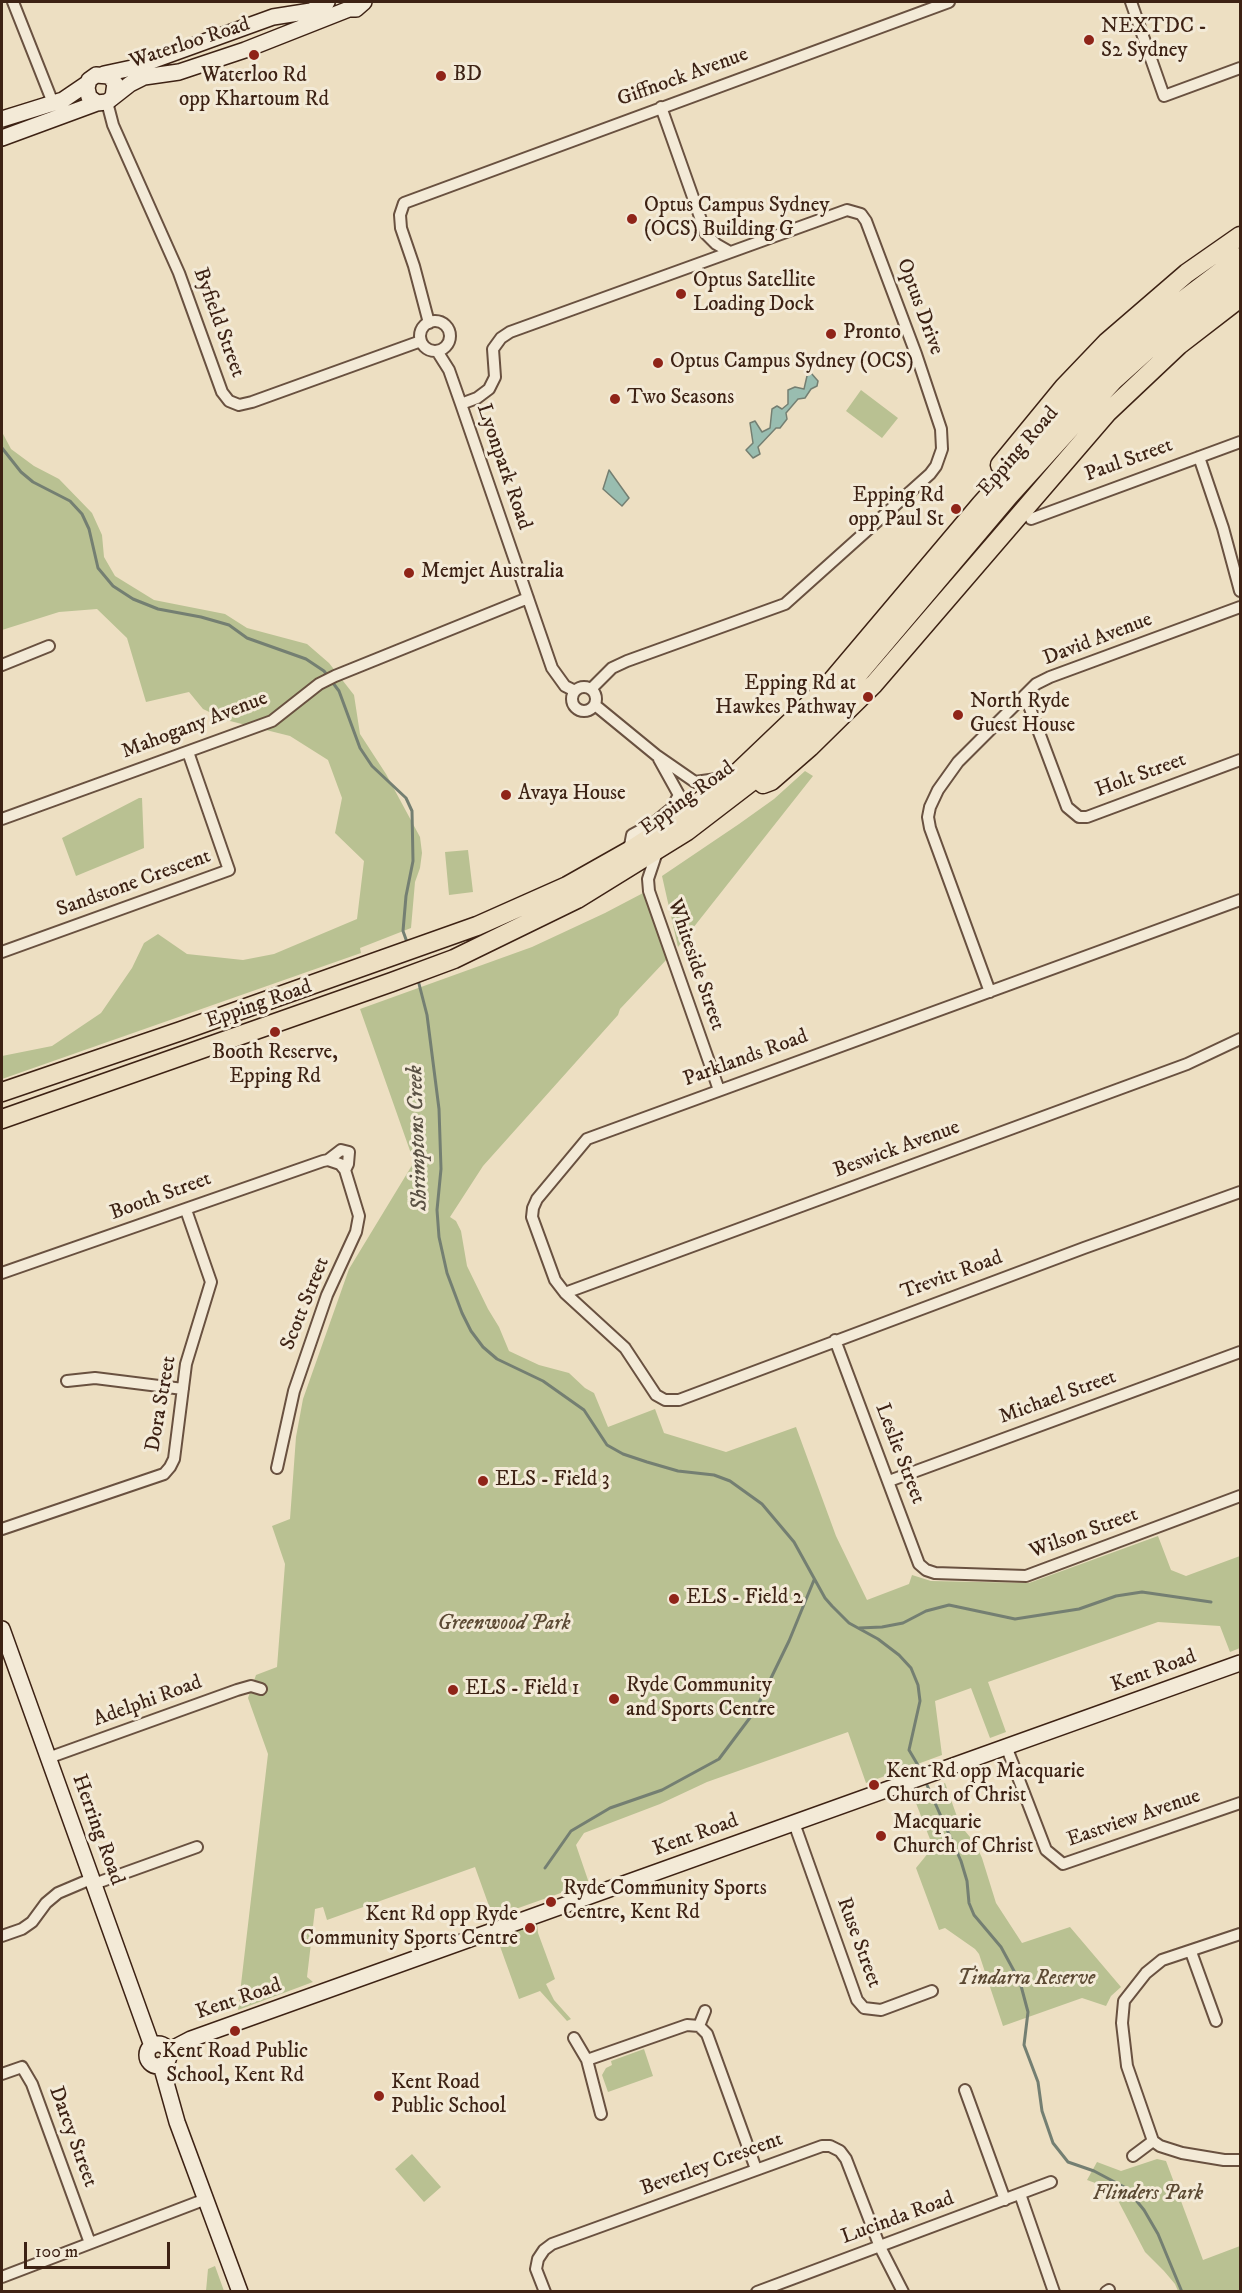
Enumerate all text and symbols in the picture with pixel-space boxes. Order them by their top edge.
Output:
street label: Waterloo Road [127,13,253,75]
place label: NEXTDC - S2 Sydney [1101,15,1207,65]
marker: NEXTDC - S2 Sydney [1082,33,1096,47]
street label: Giffnock Avenue [614,43,752,113]
marker: Waterloo Rd opp Khartoum Rd [247,48,261,62]
place label: BD [453,63,482,89]
place label: Waterloo Rd opp Khartoum Rd [179,64,329,114]
marker: BD [434,69,448,83]
place label: Optus Campus Sydney (OCS) Building G [644,194,829,244]
marker: Optus Campus Sydney (OCS) Building G [625,212,639,226]
street label: Optus Drive [890,255,948,359]
street label: Byfield Street [187,265,249,381]
place label: Optus Satellite Loading Dock [693,269,816,319]
marker: Optus Satellite Loading Dock [674,287,688,301]
place label: Pronto [843,321,901,347]
marker: Pronto [824,327,838,341]
place label: Optus Campus Sydney (OCS) [670,350,914,376]
marker: Optus Campus Sydney (OCS) [651,356,665,370]
place label: Two Seasons [627,386,734,412]
marker: Two Seasons [608,392,622,406]
street label: Lyonpark Road [470,401,536,533]
street label: Epping Road [973,402,1065,502]
street label: Paul Street [1082,433,1176,489]
place label: Epping Rd opp Paul St [848,484,944,534]
marker: Epping Rd opp Paul St [949,502,963,516]
place label: Memjet Australia [421,560,564,586]
marker: Memjet Australia [402,566,416,580]
street label: David Avenue [1040,608,1156,672]
place label: Epping Rd at Hawkes Pathway [715,672,856,722]
street label: Mahogany Avenue [118,687,272,765]
marker: Epping Rd at Hawkes Pathway [861,690,875,704]
place label: North Ryde Guest House [970,690,1075,740]
marker: North Ryde Guest House [951,708,965,722]
street label: Holt Street [1092,748,1190,804]
street label: Epping Road [636,756,740,842]
place label: Avaya House [518,782,626,808]
marker: Avaya House [499,788,513,802]
street label: Sandstone Crescent [54,844,214,924]
street label: Whiteside Street [661,896,729,1034]
street label: Epping Road [203,975,315,1035]
marker: Booth Reserve, Epping Rd [268,1025,282,1039]
street label: Parklands Road [680,1025,812,1093]
place label: Booth Reserve, Epping Rd [212,1041,338,1091]
water label: Shrimptons Creek [403,1065,435,1211]
street label: Beswick Avenue [831,1116,963,1184]
street label: Booth Street [107,1167,215,1227]
street label: Trevitt Road [898,1246,1006,1306]
street label: Scott Street [276,1254,336,1354]
street label: Dora Street [141,1354,183,1454]
street label: Michael Street [996,1365,1120,1431]
street label: Leslie Street [868,1400,930,1508]
place label: ELS - Field 3 [495,1468,610,1494]
marker: ELS - Field 3 [476,1474,490,1488]
street label: Wilson Street [1026,1503,1142,1565]
place label: ELS - Field 2 [686,1586,803,1612]
marker: ELS - Field 2 [667,1592,681,1606]
park label: Greenwood Park [437,1612,571,1638]
street label: Kent Road [1108,1645,1200,1699]
street label: Adelphi Road [90,1671,206,1733]
place label: Ryde Community and Sports Centre [626,1674,775,1724]
place label: ELS - Field 1 [465,1677,580,1703]
marker: ELS - Field 1 [446,1683,460,1697]
marker: Ryde Community and Sports Centre [607,1692,621,1706]
place label: Kent Rd opp Macquarie Church of Christ [886,1760,1085,1810]
street label: Herring Road [65,1771,129,1889]
marker: Kent Rd opp Macquarie Church of Christ [867,1778,881,1792]
street label: Eastview Avenue [1064,1784,1204,1854]
street label: Kent Road [650,1809,742,1863]
place label: Macquarie Church of Christ [893,1811,1034,1861]
marker: Macquarie Church of Christ [874,1829,888,1843]
place label: Ryde Community Sports Centre, Kent Rd [563,1877,767,1927]
marker: Ryde Community Sports Centre, Kent Rd [544,1895,558,1909]
street label: Ruse Street [830,1895,886,1991]
place label: Kent Rd opp Ryde Community Sports Centre [300,1903,518,1953]
marker: Kent Rd opp Ryde Community Sports Centre [523,1921,537,1935]
park label: Tindarra Reserve [957,1967,1095,1993]
street label: Kent Road [193,1974,285,2026]
marker: Kent Road Public School, Kent Rd [228,2024,242,2038]
place label: Kent Road Public School, Kent Rd [162,2040,308,2090]
place label: Kent Road Public School [391,2071,506,2121]
street label: Darcy Street [42,2083,102,2191]
marker: Kent Road Public School [372,2089,386,2103]
street label: Beverley Crescent [637,2128,787,2202]
park label: Flinders Park [1093,2182,1203,2208]
street label: Lucinda Road [838,2187,958,2251]
scale bar [27,2230,172,2268]
text: 100 m [35,2241,78,2263]

